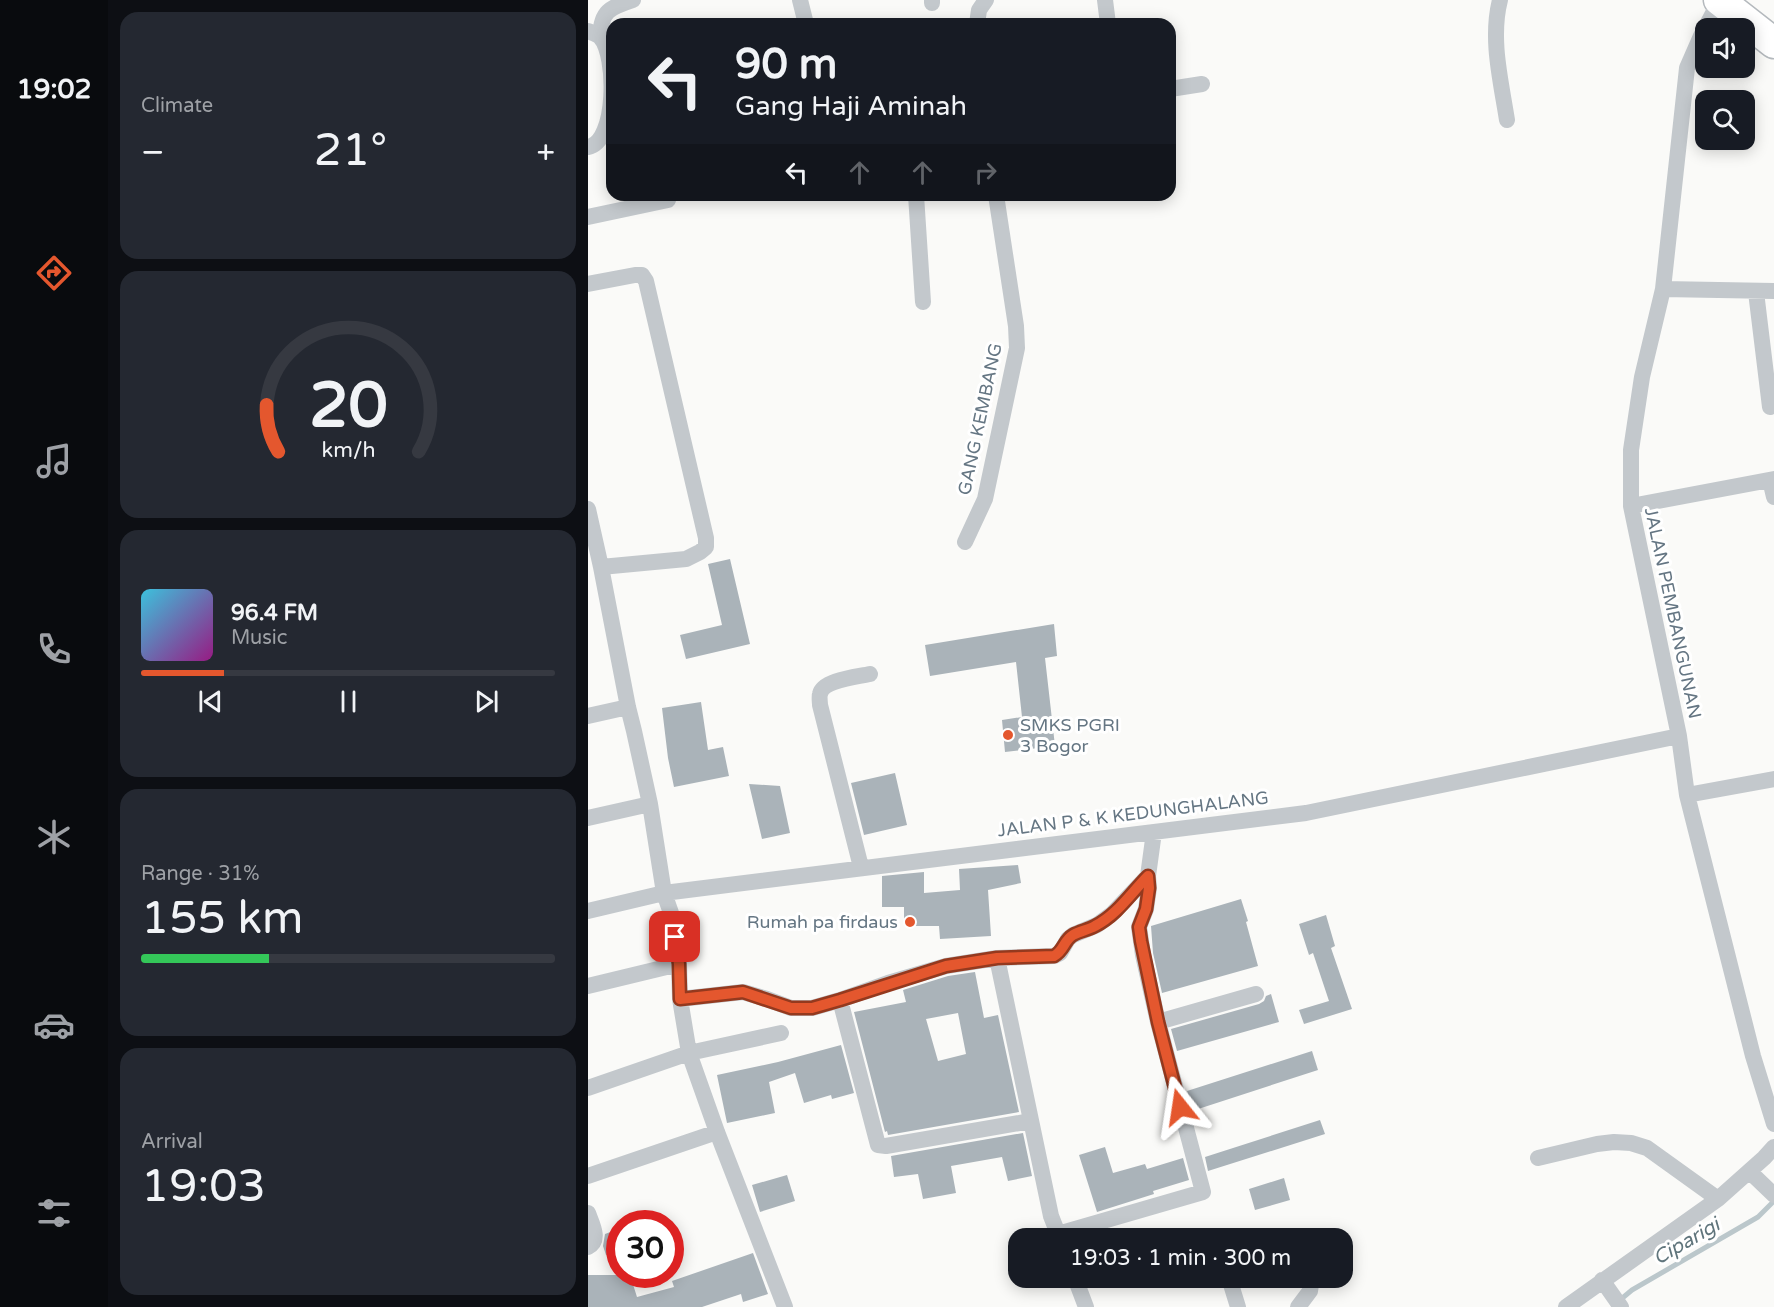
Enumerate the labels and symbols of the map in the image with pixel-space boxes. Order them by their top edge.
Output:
street label: GANG KEMBANG [953,341,1007,497]
street label: JALAN PEMBANGUNAN [1640,505,1706,721]
place label: SMKS PGRI 3 Bogor [1020,714,1120,757]
marker: SMKS PGRI 3 Bogor [1001,728,1015,742]
street label: JALAN P & K KEDUNGHALANG [996,786,1270,842]
pin [649,911,700,962]
place label: Rumah pa firdaus [747,911,898,933]
marker: Rumah pa firdaus [903,915,917,929]
position arrow [1148,1075,1212,1139]
speed limit sign: 30 [606,1210,684,1288]
water label: Ciparigi [1649,1212,1727,1271]

